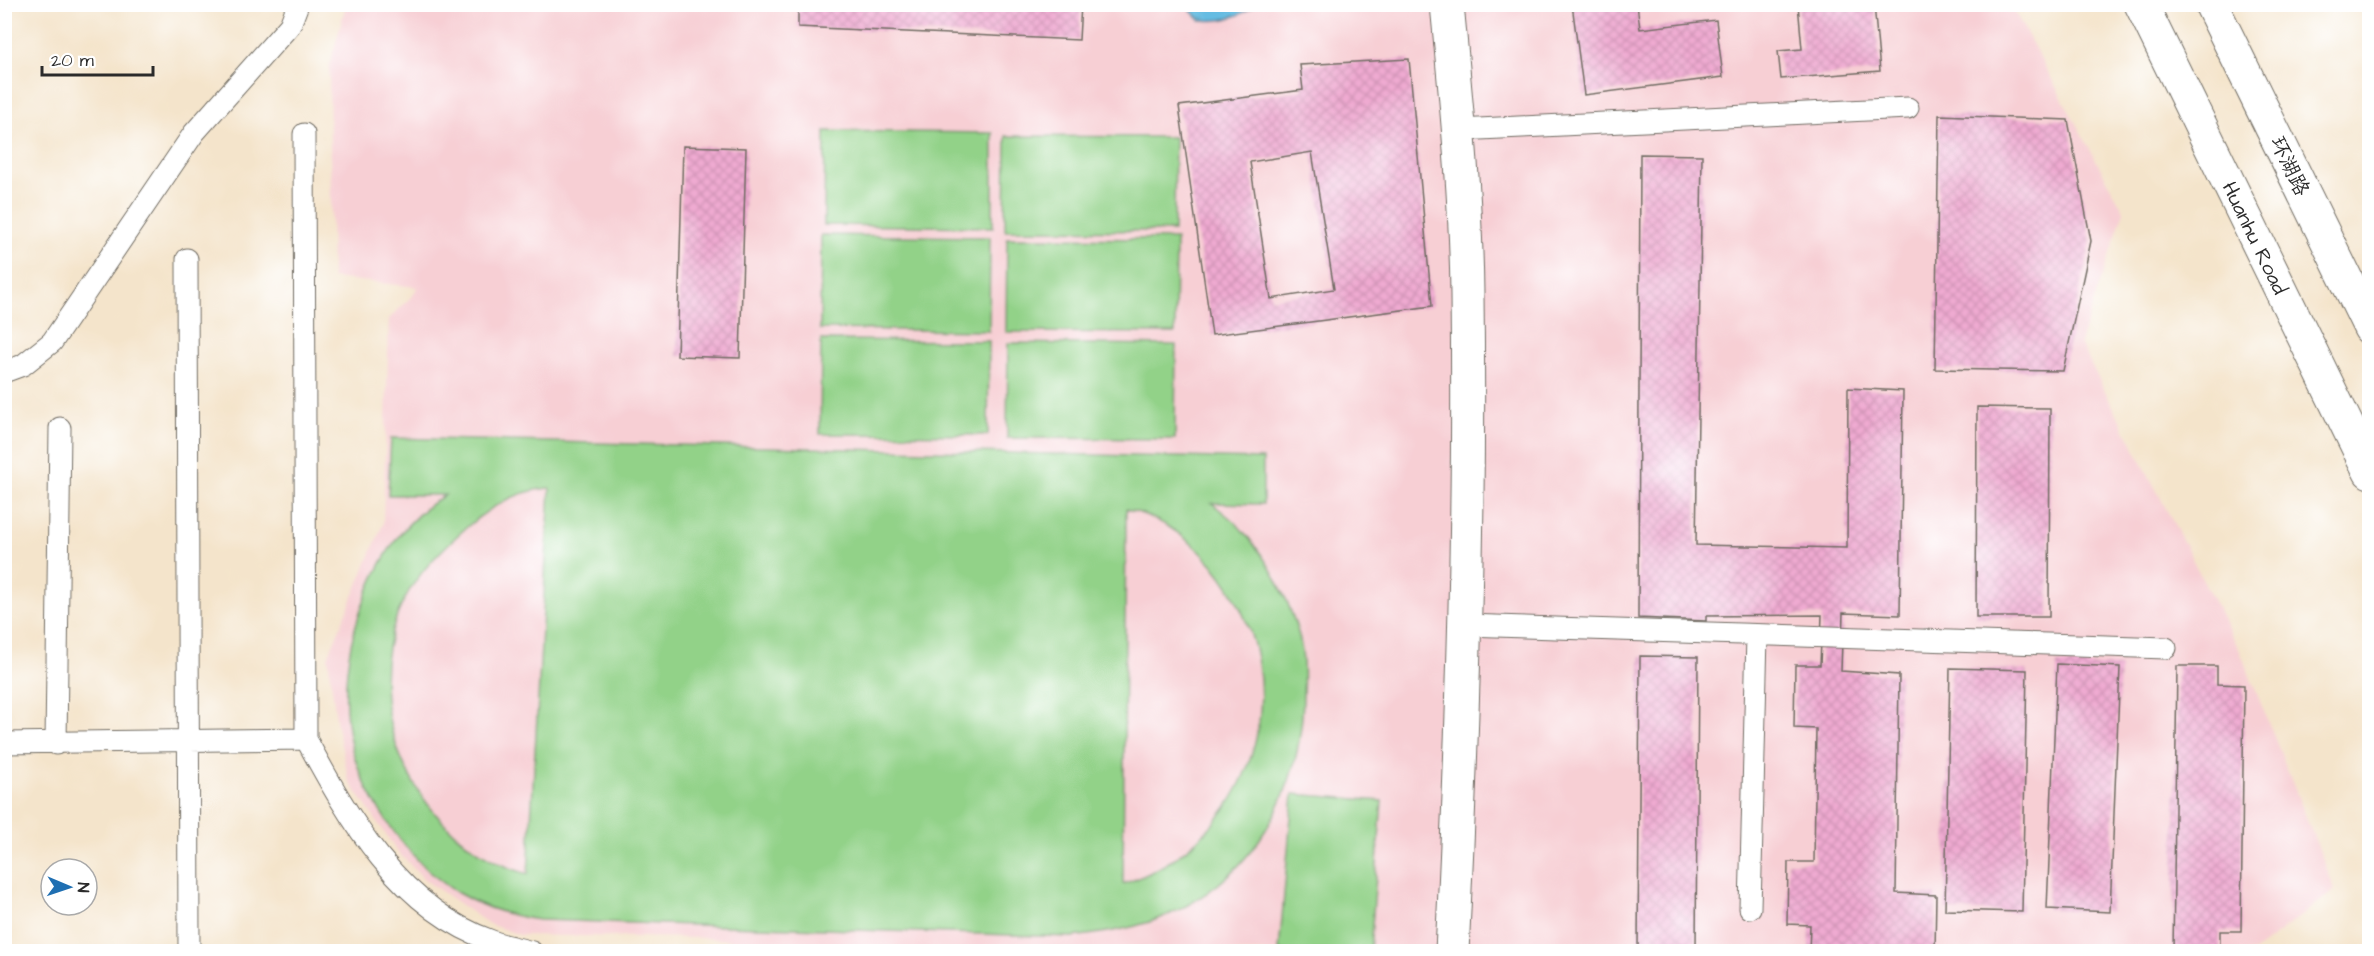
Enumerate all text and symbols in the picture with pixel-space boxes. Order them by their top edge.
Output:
scale bar [42,39,153,77]
text: 20 m [51,48,94,73]
street label: 环湖路 [2263,132,2316,201]
street label: Huanhu Road [2215,177,2294,300]
north arrow [39,857,99,917]
text: N [72,882,94,893]

